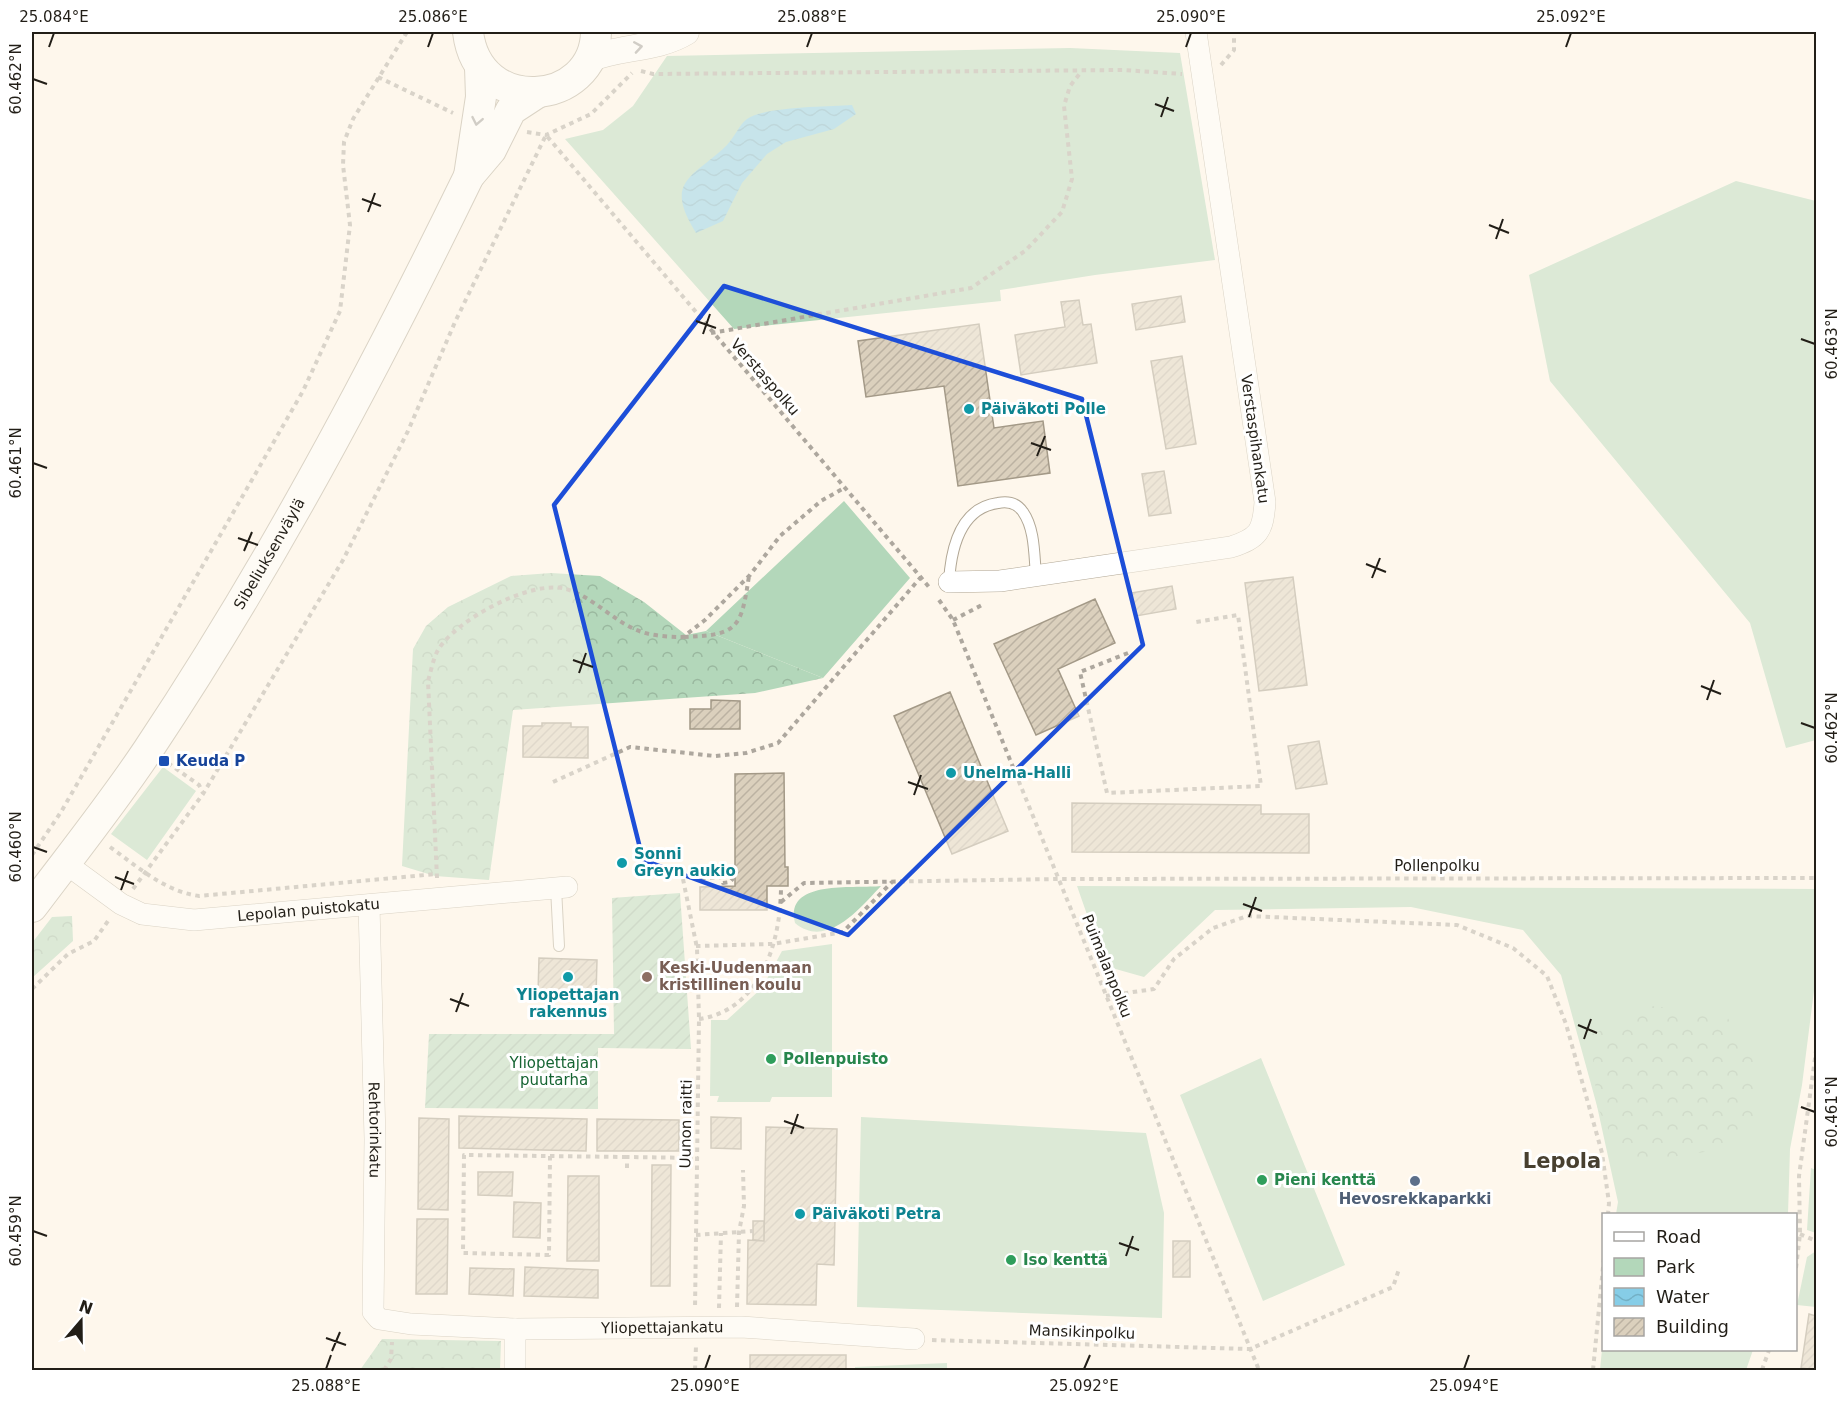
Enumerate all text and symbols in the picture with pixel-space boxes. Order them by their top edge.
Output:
text: 25.084°E [19,8,89,26]
text: 25.086°E [398,8,468,26]
text: 25.088°E [777,8,847,26]
text: 25.090°E [1156,8,1226,26]
text: 25.092°E [1536,8,1606,26]
one-way arrow [632,41,642,54]
text: 60.462°N [7,43,25,115]
one-way arrow [471,116,484,126]
text: 60.463°N [1823,308,1841,380]
street label: Verstaspolku [727,335,803,419]
street label: Verstaspihankatu [1237,373,1273,505]
place label: Päiväkoti Polle [981,400,1106,418]
marker: Päiväkoti Polle [962,402,976,416]
text: 60.461°N [7,427,25,499]
street label: Sibeliuksenväylä [230,495,309,613]
text: 60.462°N [1823,692,1841,764]
place label: Keuda P [176,752,245,770]
marker: Keuda P [157,754,171,768]
place label: Unelma-Halli [963,764,1071,782]
marker: Unelma-Halli [944,766,958,780]
text: 60.460°N [7,811,25,883]
place label: Sonni Greyn aukio [634,845,736,880]
marker: Sonni Greyn aukio [615,856,629,870]
street label: Pollenpolku [1394,857,1480,875]
street label: Lepolan puistokatu [237,895,381,925]
street label: Puimalanpolku [1078,912,1136,1020]
place label: Keski-Uudenmaan kristillinen koulu [659,959,812,994]
marker: Yliopettajan rakennus [561,970,575,984]
marker: Keski-Uudenmaan kristillinen koulu [640,970,654,984]
place label: Yliopettajan rakennus [516,986,619,1021]
place label: Pollenpuisto [783,1050,888,1068]
marker: Pollenpuisto [764,1052,778,1066]
park label: Yliopettajan puutarha [508,1054,599,1089]
text: 60.461°N [1823,1076,1841,1148]
street label: Uunon raitti [676,1079,696,1169]
street label: Rehtorinkatu [365,1081,384,1178]
district label: Lepola [1523,1149,1601,1173]
place label: Pieni kenttä [1274,1171,1376,1189]
marker: Pieni kenttä [1255,1173,1269,1187]
marker: Hevosrekkaparkki [1408,1174,1422,1188]
place label: Hevosrekkaparkki [1339,1190,1491,1208]
text: 60.459°N [7,1195,25,1267]
place label: Päiväkoti Petra [812,1205,941,1223]
marker: Päiväkoti Petra [793,1207,807,1221]
legend [1602,1213,1797,1351]
text: Road [1656,1226,1701,1247]
place label: Iso kenttä [1023,1251,1108,1269]
marker: Iso kenttä [1004,1253,1018,1267]
text: Park [1656,1256,1695,1277]
text: Water [1656,1286,1710,1307]
north arrow [51,1291,111,1351]
text: N [76,1296,96,1319]
text: Building [1656,1316,1729,1337]
street label: Yliopettajankatu [600,1318,723,1337]
street label: Mansikinpolku [1028,1321,1136,1343]
text: 25.088°E [291,1377,361,1395]
text: 25.090°E [670,1377,740,1395]
text: 25.092°E [1049,1377,1119,1395]
text: 25.094°E [1429,1377,1499,1395]

